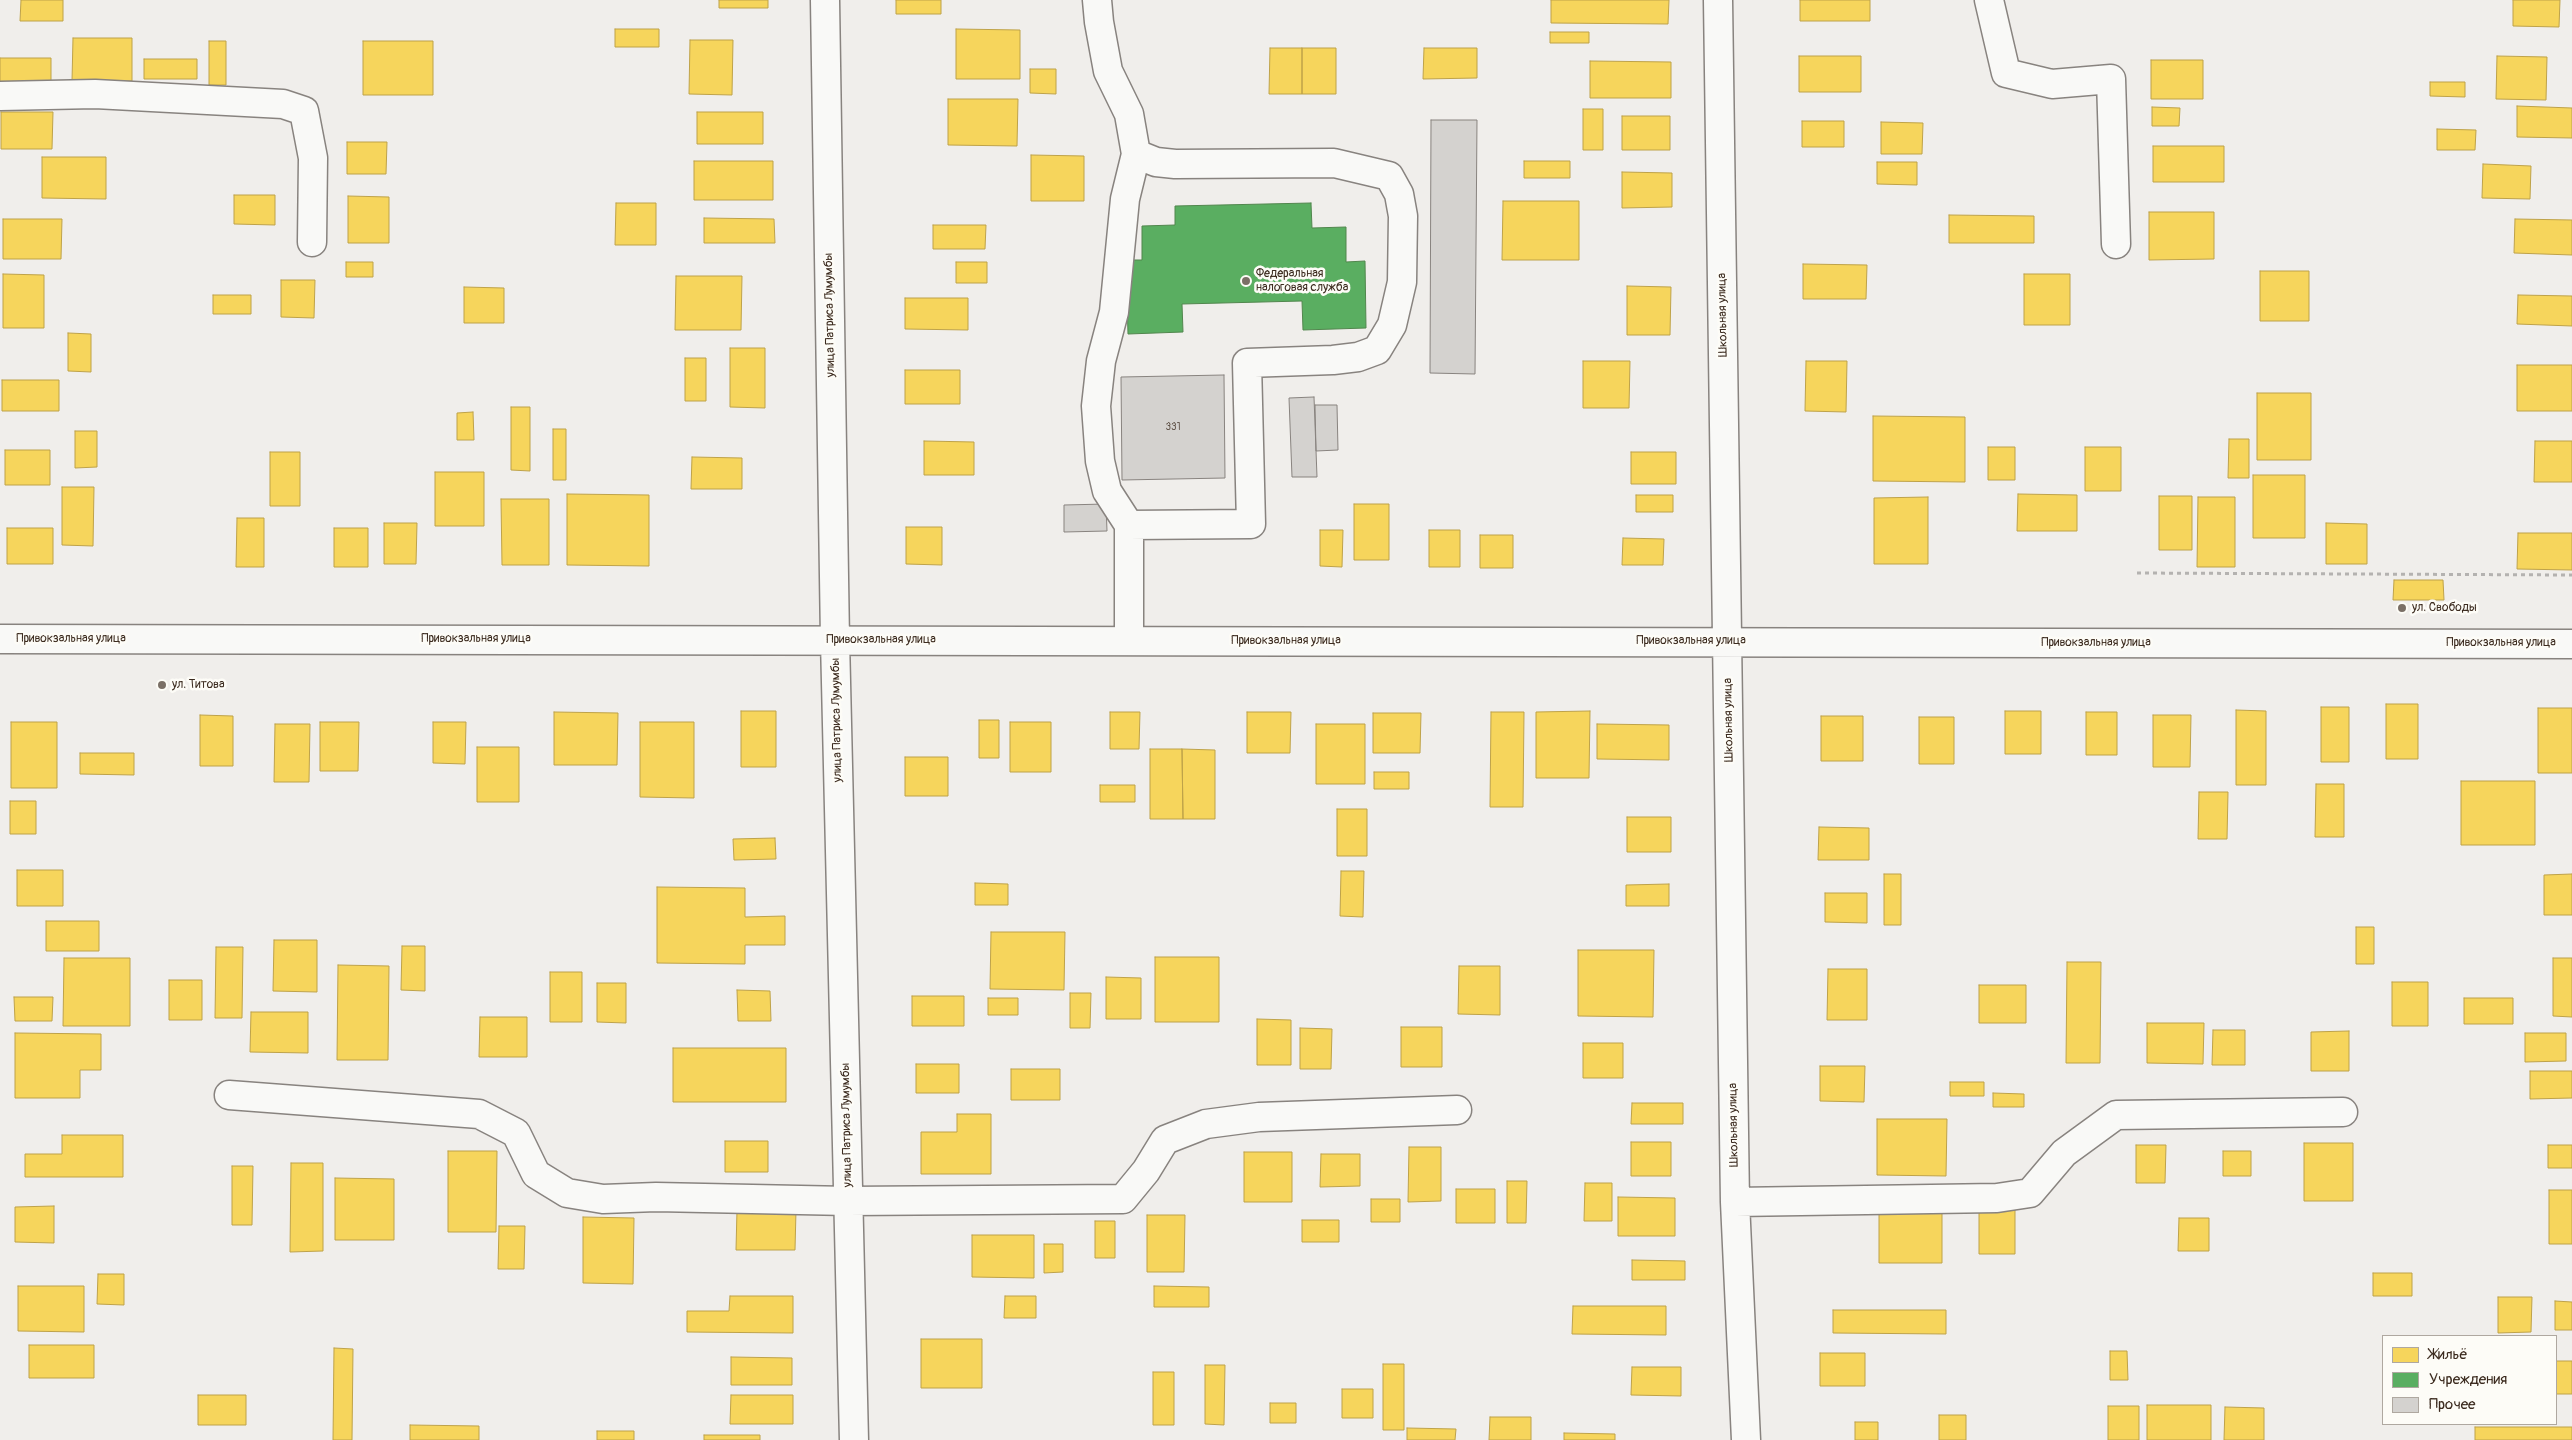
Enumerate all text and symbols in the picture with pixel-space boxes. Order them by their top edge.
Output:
street label: улица Патриса Лумумбы [822,253,838,377]
place label: Федеральная налоговая служба [1256,267,1348,295]
street label: Школьная улица [1715,273,1731,357]
marker: Федеральная налоговая служба [1240,275,1252,287]
house number: 331 [1165,421,1181,433]
place label: ул. Свободы [2412,601,2477,615]
marker: ул. Свободы [2396,602,2408,614]
street label: Привокзальная улица [16,632,126,646]
street label: Привокзальная улица [421,632,531,646]
street label: Привокзальная улица [826,633,936,647]
street label: Привокзальная улица [1231,634,1341,648]
street label: Привокзальная улица [1636,634,1746,648]
street label: Привокзальная улица [2041,636,2151,650]
street label: Привокзальная улица [2446,636,2556,650]
street label: улица Патриса Лумумбы [829,658,845,782]
place label: ул. Титова [172,678,225,692]
street label: Школьная улица [1721,678,1737,762]
marker: ул. Титова [156,679,168,691]
street label: улица Патриса Лумумбы [839,1063,855,1187]
street label: Школьная улица [1726,1083,1742,1167]
legend [2382,1335,2557,1425]
text: Жильё [2429,1345,2468,1364]
text: Учреждения [2429,1370,2507,1389]
text: Прочее [2429,1395,2476,1414]

